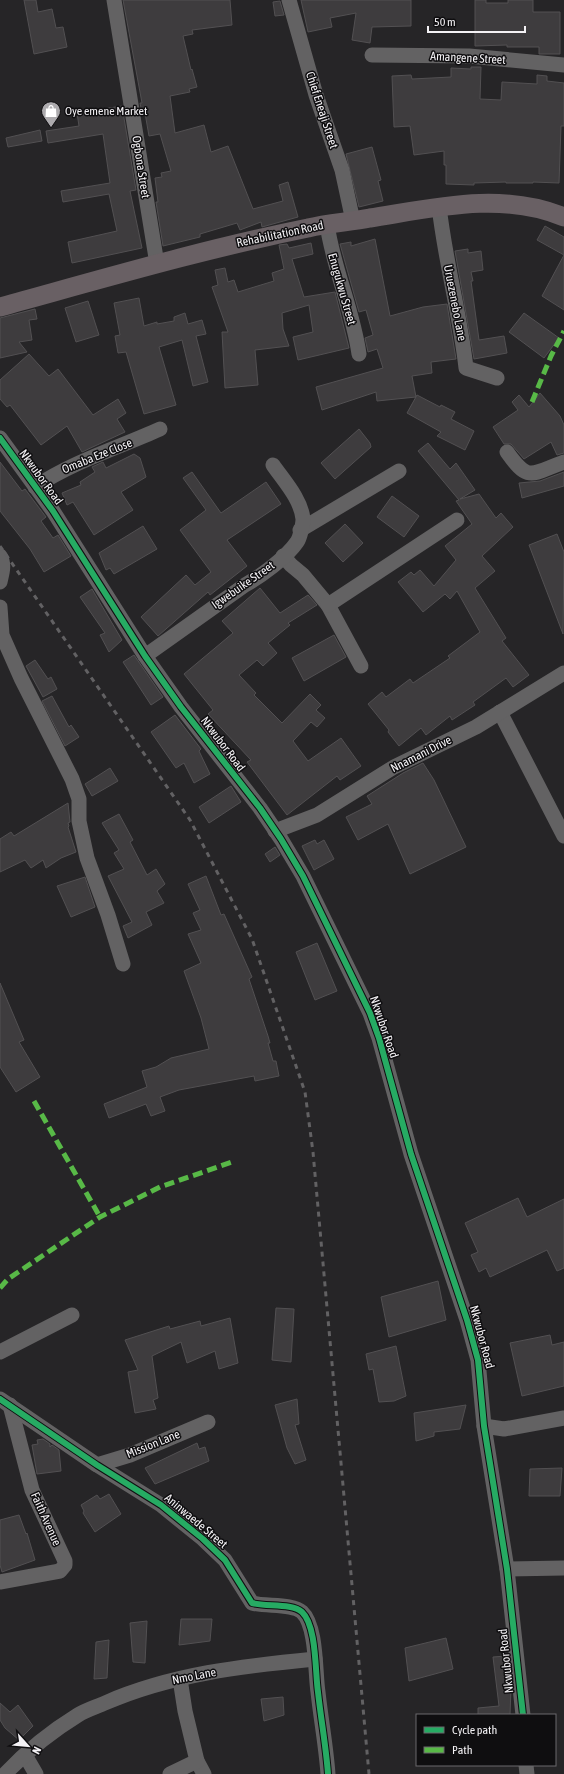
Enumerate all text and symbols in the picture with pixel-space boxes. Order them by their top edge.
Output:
scale bar [428,8,525,34]
text: 50 m [434,15,456,29]
street label: Amangene Street [430,49,507,67]
street label: Chief Eneaji Street [303,70,341,151]
shop icon: Oye emene Market [40,100,62,128]
place label: Oye emene Market [65,104,148,118]
street label: Ogbona Street [129,135,153,200]
street label: Rehabilitation Road [235,218,325,250]
street label: Enugukwu Street [325,252,359,327]
street label: Uruezenebo Lane [441,264,469,342]
street label: Omaba Eze Close [60,436,134,476]
street label: Nkwubor Road [16,447,66,507]
street label: Igwebuike Street [209,558,278,612]
street label: Nkwubor Road [198,714,248,774]
street label: Nnamani Drive [388,733,454,775]
street label: Nkwubor Road [367,994,401,1060]
street label: Nkwubor Road [467,1304,497,1370]
street label: Mission Lane [124,1427,182,1461]
street label: Faith Avenue [28,1490,64,1548]
street label: Aninwaede Street [162,1491,231,1552]
street label: Nkwubor Road [496,1628,516,1694]
street label: Nmo Lane [171,1665,217,1687]
legend [416,1714,556,1766]
text: Cycle path [452,1723,497,1737]
north arrow [8,1726,48,1766]
text: Path [452,1743,473,1757]
text: N [30,1745,44,1756]

